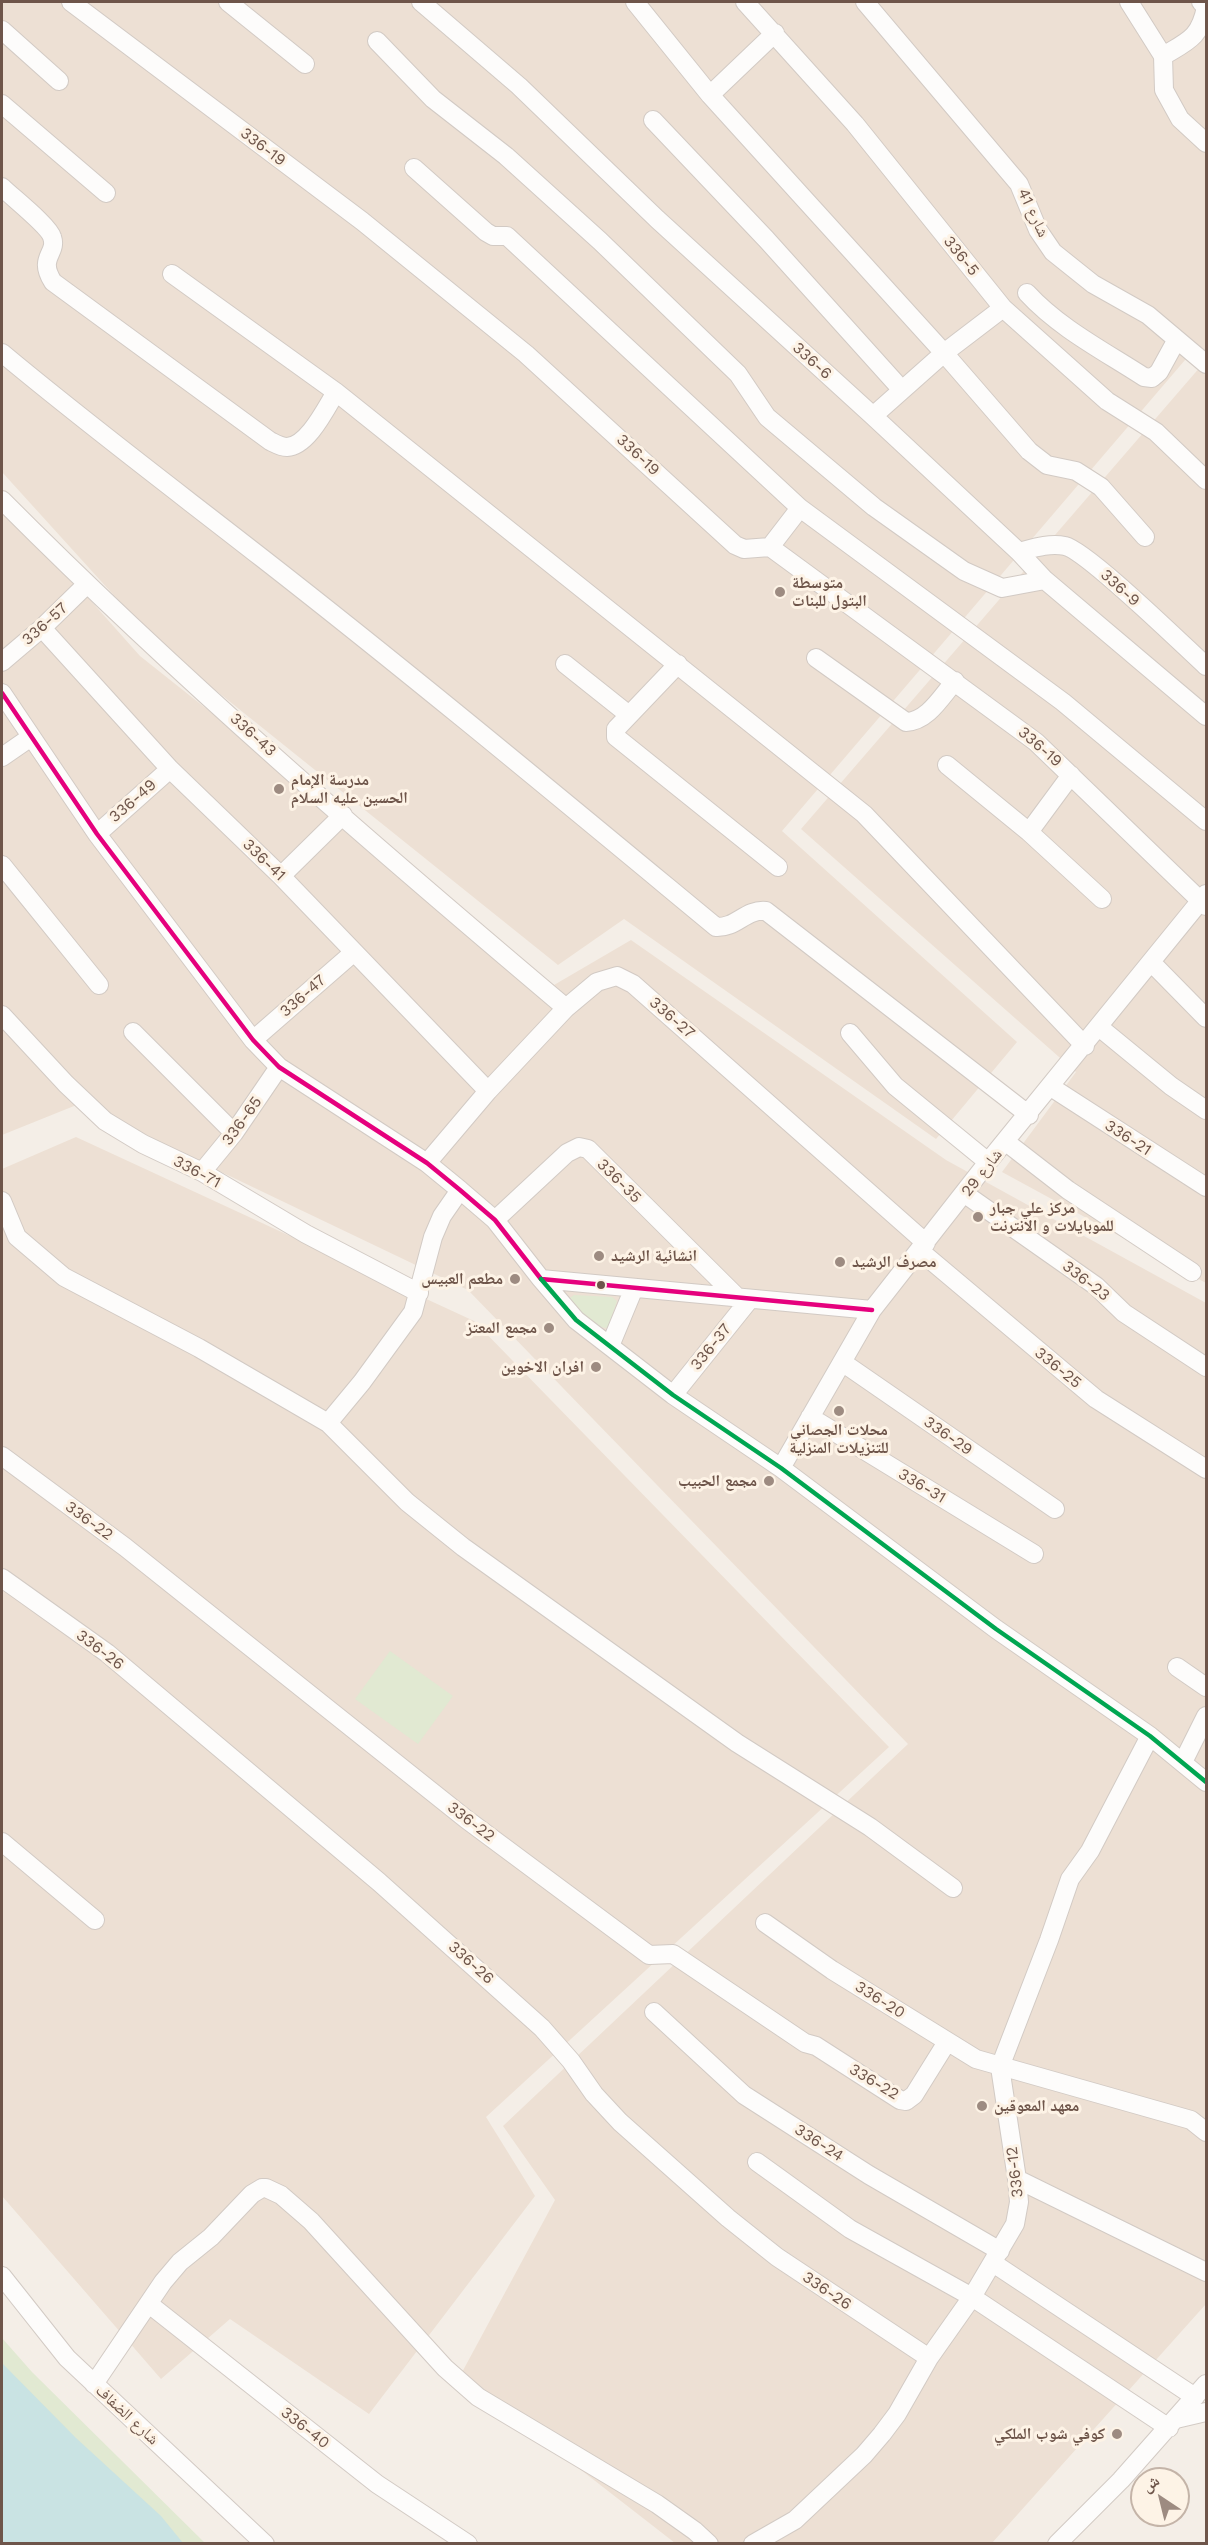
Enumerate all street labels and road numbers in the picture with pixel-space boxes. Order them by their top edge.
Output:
street label: 336-19 [236,124,290,170]
street label: شارع 41 [1013,186,1053,240]
street label: 336-5 [939,232,983,280]
street label: 336-6 [788,338,836,384]
street label: 336-19 [612,430,664,480]
street label: 336-9 [1096,565,1144,611]
street label: 336-57 [18,599,72,649]
street label: 336-43 [226,709,280,761]
street label: 336-19 [1014,723,1066,771]
street label: 336-49 [105,775,161,827]
street label: 336-41 [239,835,289,885]
street label: 336-47 [276,971,330,1021]
street label: 336-27 [645,993,699,1043]
street label: 336-65 [218,1093,266,1149]
street label: 336-21 [1101,1116,1155,1160]
street label: شارع 29 [957,1145,1007,1201]
street label: 336-71 [170,1152,224,1192]
street label: 336-35 [593,1155,645,1207]
street label: 336-23 [1059,1257,1113,1305]
street label: 336-37 [687,1320,735,1374]
street label: 336-25 [1031,1343,1085,1393]
street label: 336-29 [920,1412,976,1460]
street label: 336-31 [895,1464,949,1508]
street label: 336-22 [61,1497,117,1545]
street label: 336-26 [72,1626,128,1674]
street label: 336-22 [443,1798,499,1846]
street label: 336-26 [444,1937,498,1989]
street label: 336-20 [852,1977,908,2023]
street label: 336-22 [846,2060,902,2104]
street label: 336-24 [791,2120,847,2166]
street label: 336-12 [1002,2145,1028,2199]
street label: 336-26 [799,2268,855,2314]
street label: شارع الضفاف [91,2381,163,2449]
street label: 336-40 [277,2403,333,2453]

